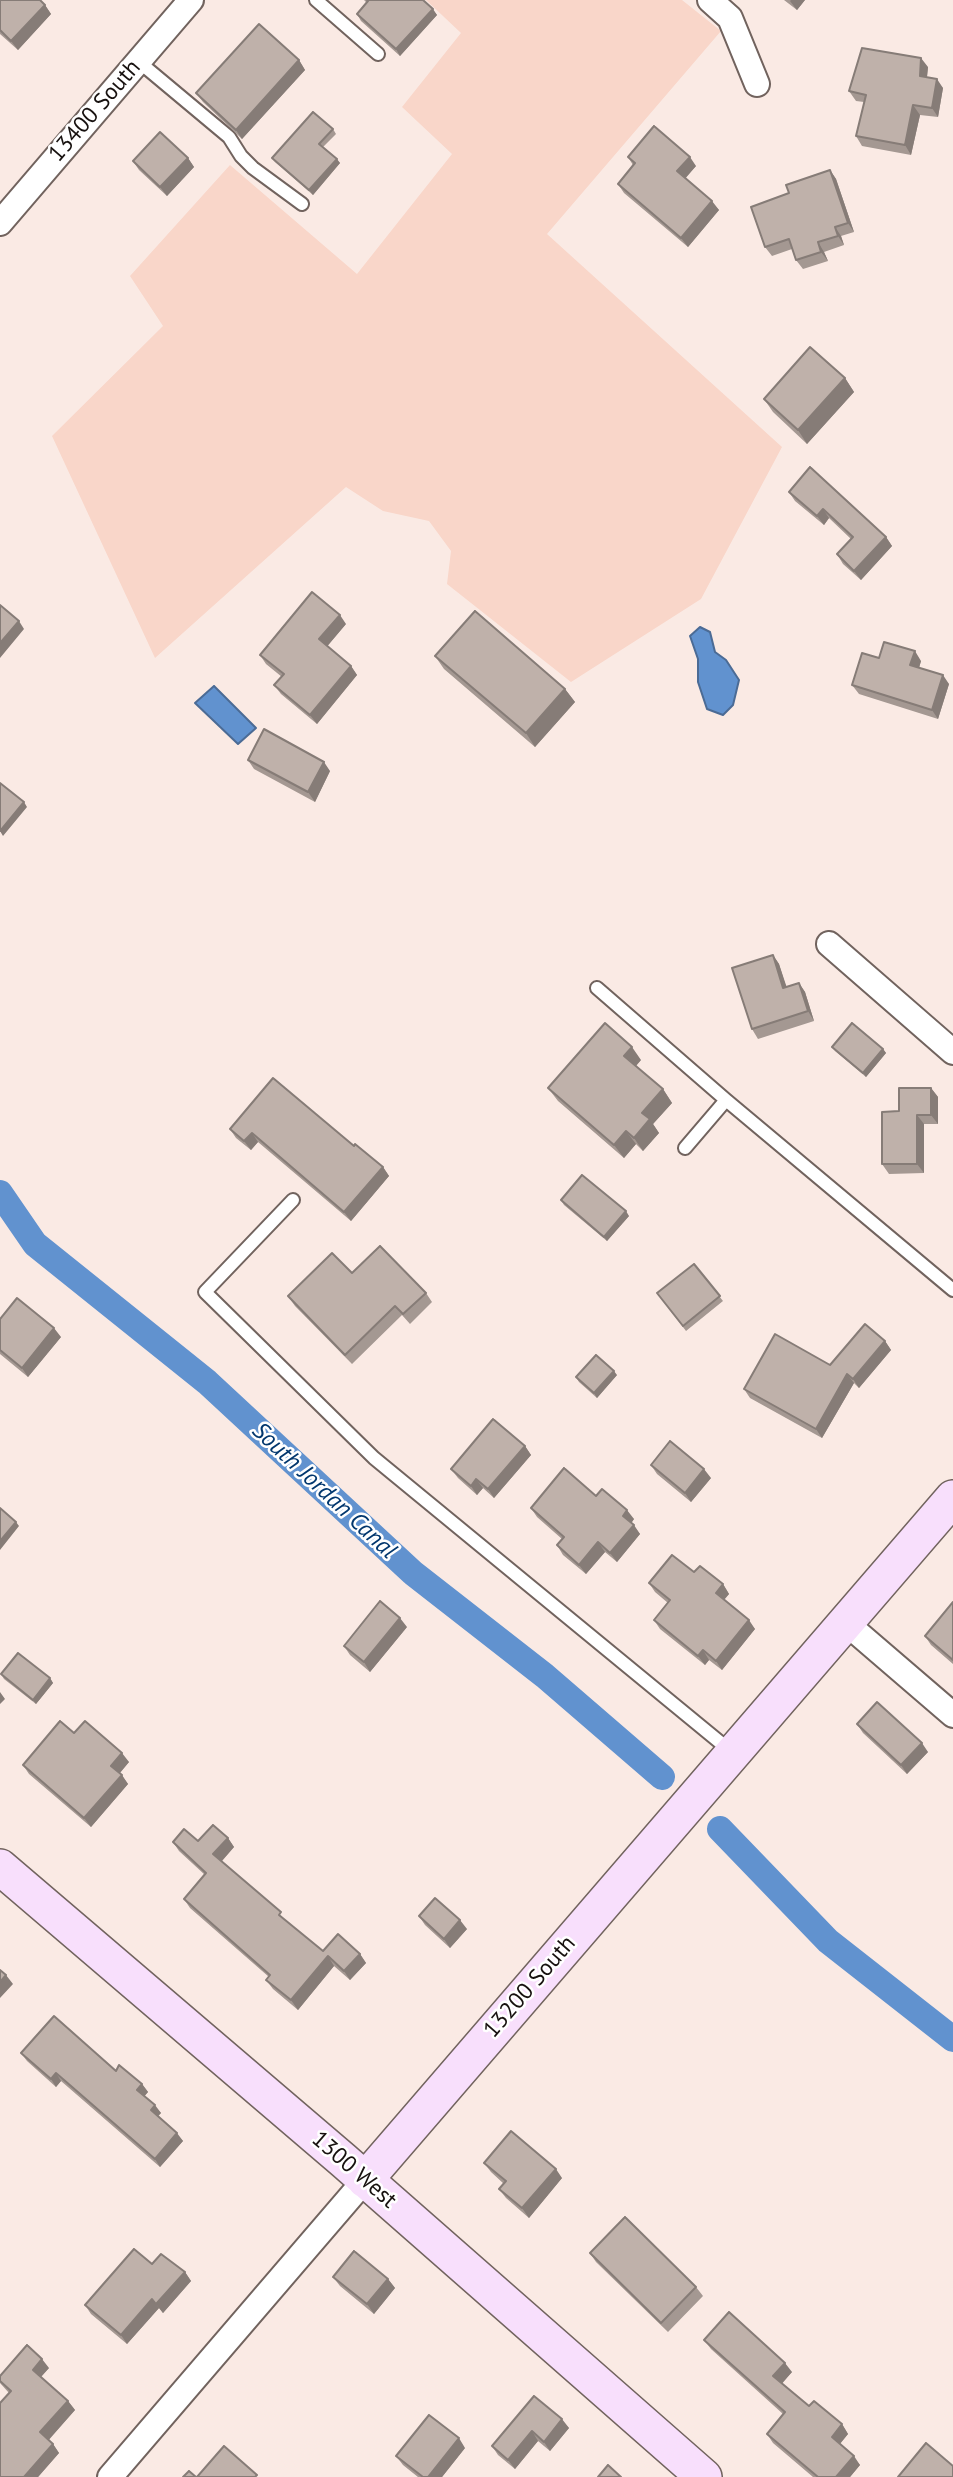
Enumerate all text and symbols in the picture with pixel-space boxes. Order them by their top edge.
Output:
street label: 13400 South [43,54,147,168]
water label: South Jordan Canal [246,1417,402,1565]
street label: 13200 South [478,1930,582,2044]
street label: 1300 West [306,2126,402,2214]

